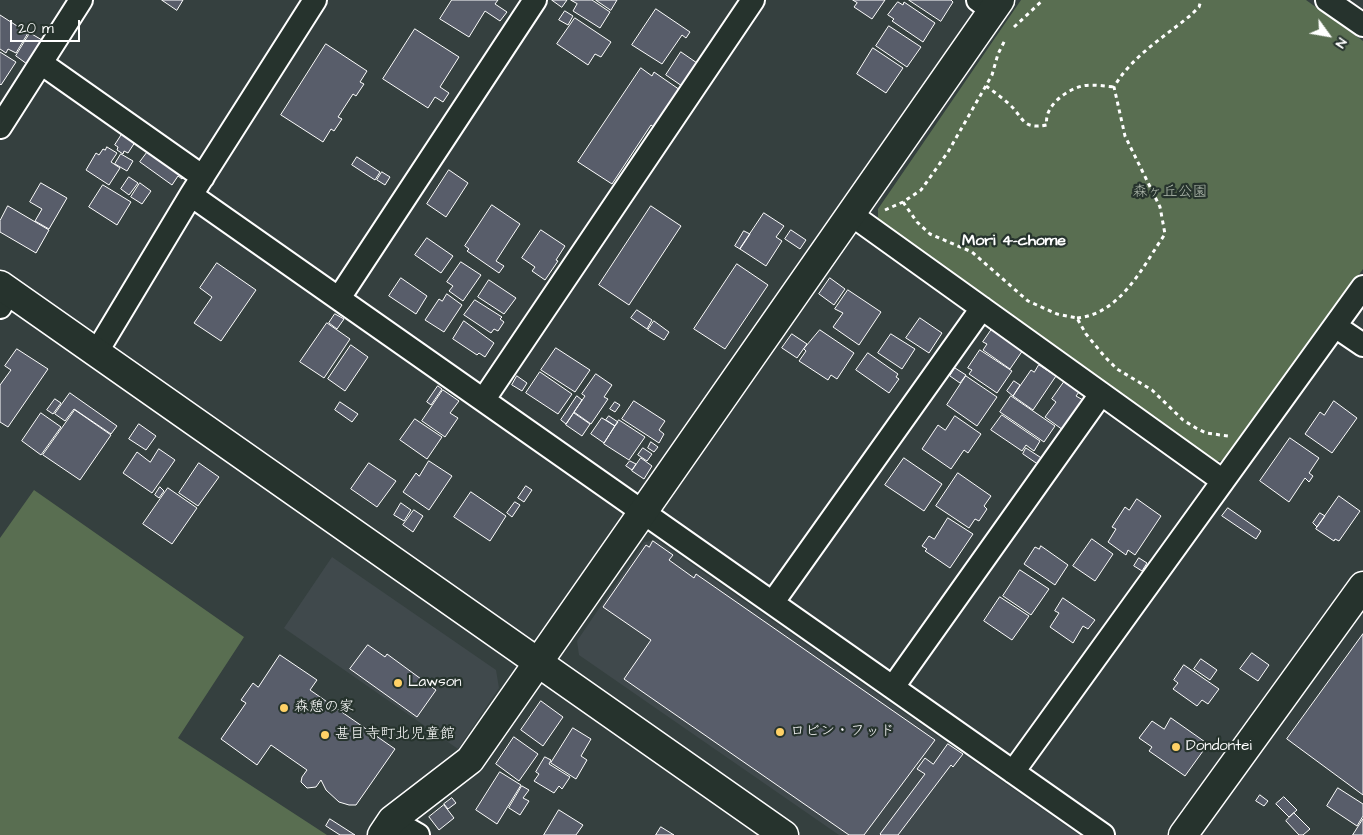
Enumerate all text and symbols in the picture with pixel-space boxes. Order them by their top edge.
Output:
scale bar [12,10,82,42]
north arrow [1303,10,1353,60]
text: 20 m [18,18,54,39]
text: N [1330,34,1352,52]
park label: 森ヶ丘公園 [1133,184,1207,202]
district label: Mori 4-chome [962,232,1066,252]
place label: Lawson [408,674,462,692]
marker: Lawson [392,677,404,689]
place label: 森憩の家 [294,699,354,717]
marker: 森憩の家 [278,702,290,714]
place label: ロビン・フッド [790,723,895,741]
place label: 甚目寺町北児童館 [335,726,455,744]
marker: ロビン・フッド [774,726,786,738]
marker: 甚目寺町北児童館 [319,729,331,741]
place label: Dondontei [1186,738,1252,756]
marker: Dondontei [1170,741,1182,753]

